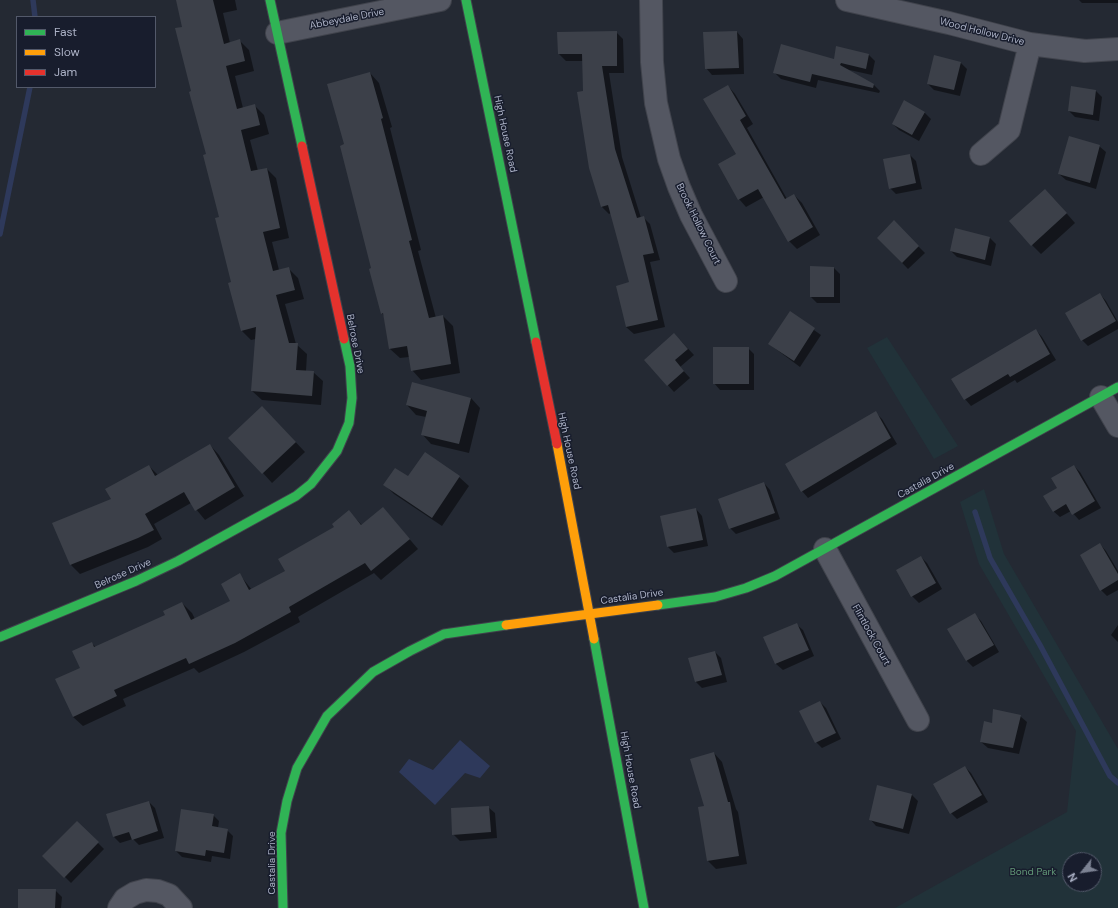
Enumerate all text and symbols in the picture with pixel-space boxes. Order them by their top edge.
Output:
street label: Abbeydale Drive [309,6,385,32]
legend [16,16,156,88]
street label: Wood Hollow Drive [938,16,1026,48]
text: Fast [54,24,77,40]
text: Slow [54,44,80,60]
text: Jam [54,64,77,80]
street label: High House Road [491,94,519,174]
street label: Brook Hollow Court [673,181,723,267]
street label: Belrose Drive [343,313,367,375]
street label: High House Road [555,411,583,491]
street label: Castalia Drive [895,460,957,502]
street label: Belrose Drive [93,556,153,592]
street label: Castalia Drive [600,587,664,607]
street label: Flintlock Court [849,602,893,668]
street label: High House Road [617,730,643,810]
street label: Castalia Drive [266,831,278,895]
north arrow [1062,852,1102,892]
park label: Bond Park [1010,866,1056,878]
text: N [1064,871,1081,884]

